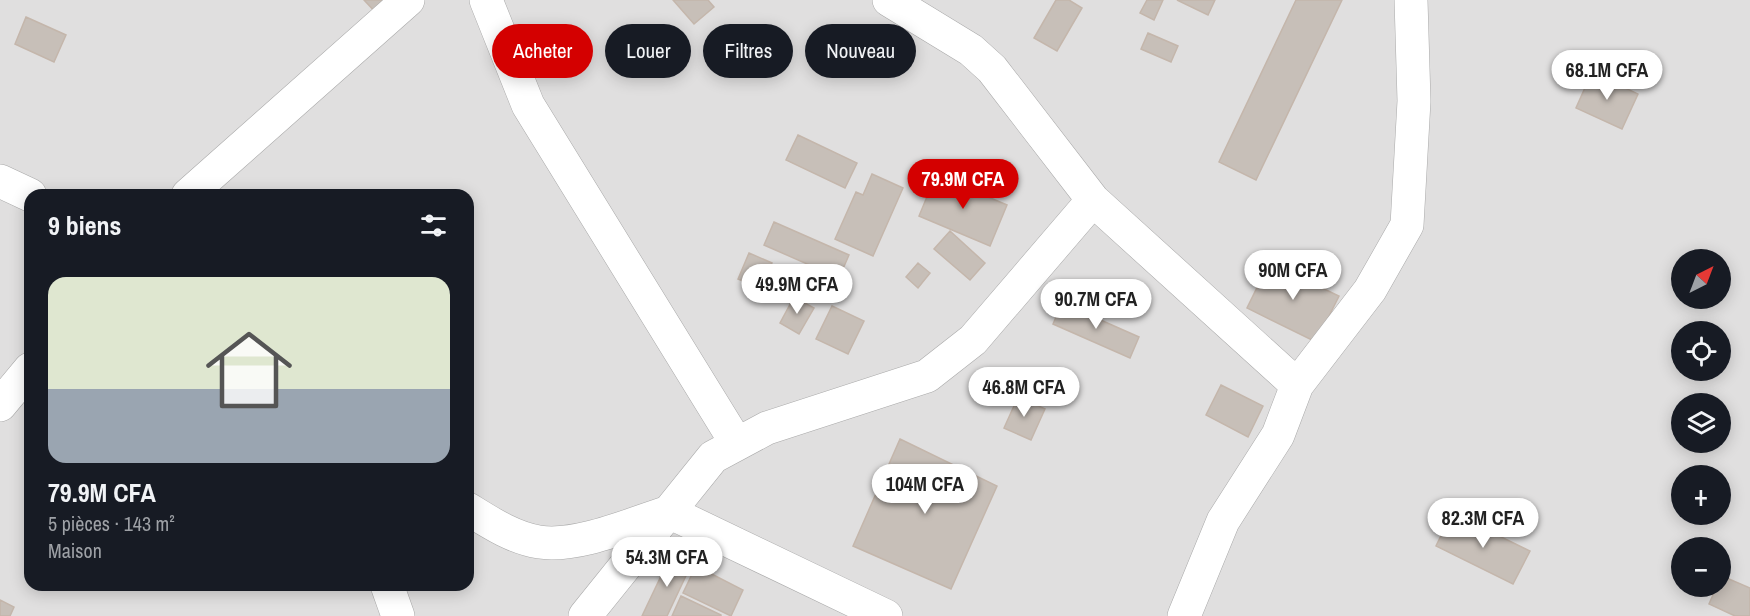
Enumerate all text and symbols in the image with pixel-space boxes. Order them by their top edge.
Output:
chip: Acheter [492,24,593,78]
chip: Louer [605,24,691,78]
chip: Filtres [703,24,793,78]
chip: Nouveau [805,24,916,78]
pin: 68.1M CFA [1538,50,1676,101]
text: 68.1M CFA [1566,56,1648,83]
pin: 79.9M CFA [894,159,1032,210]
text: 79.9M CFA [922,165,1004,192]
text: 9 biens [48,208,121,243]
icon: filters [417,209,450,242]
north arrow [1671,249,1731,309]
map controls [1671,249,1731,597]
pin: 90M CFA [1238,250,1348,301]
text: 90M CFA [1258,256,1328,283]
pin: 49.9M CFA [728,264,866,315]
text: 49.9M CFA [756,270,838,297]
pin: 90.7M CFA [1027,279,1165,330]
text: 90.7M CFA [1055,285,1137,312]
icon: home [195,316,303,424]
button: locate [1671,321,1731,381]
pin: 46.8M CFA [955,367,1093,418]
text: 46.8M CFA [983,373,1065,400]
button: layers [1671,393,1731,453]
pin: 104M CFA [863,464,987,515]
button: + [1671,465,1731,525]
text: 104M CFA [886,470,964,497]
text: 79.9M CFA [48,475,156,510]
pin: 82.3M CFA [1414,498,1552,549]
text: 82.3M CFA [1442,504,1524,531]
text: 5 pièces · 143 m² [48,510,175,537]
text: Maison [48,537,102,564]
pin: 54.3M CFA [598,537,736,588]
button: − [1671,537,1731,597]
text: 54.3M CFA [626,543,708,570]

